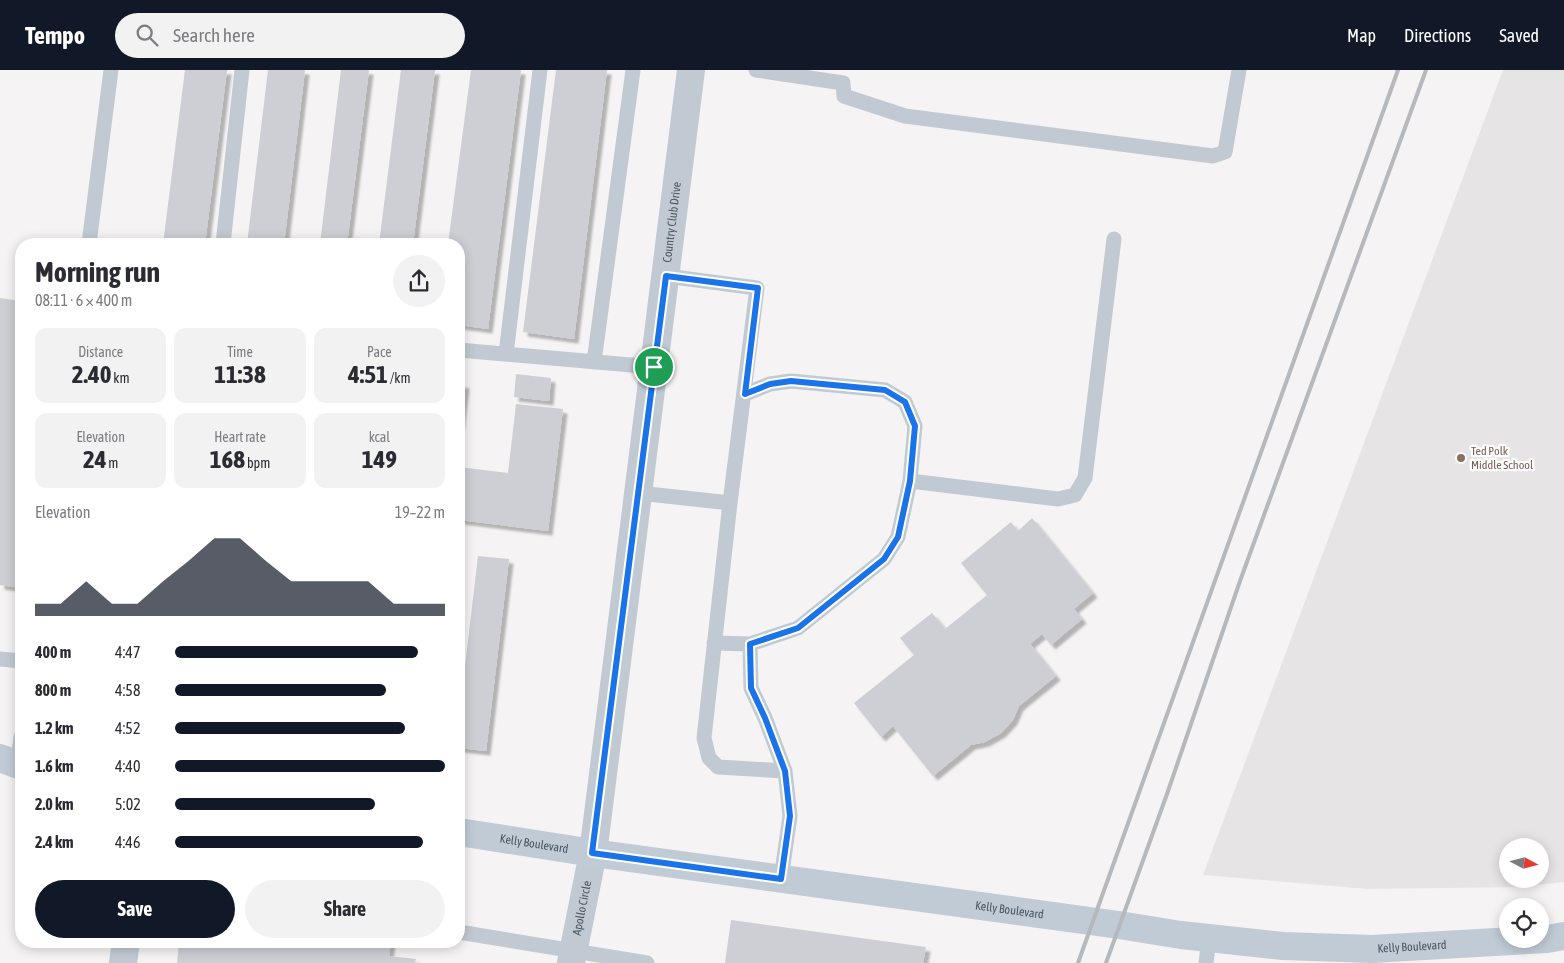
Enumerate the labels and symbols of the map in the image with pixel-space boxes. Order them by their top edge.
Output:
street label: Country Club Drive [660,181,684,263]
pin [633,346,675,388]
place label: Ted Polk Middle School [1471,444,1534,472]
marker: Ted Polk Middle School [1455,452,1467,464]
street label: Kelly Boulevard [499,831,569,856]
north arrow [1499,838,1549,888]
street label: Apollo Circle [570,880,594,937]
street label: Kelly Boulevard [974,898,1045,922]
street label: Kelly Boulevard [1377,938,1447,956]

